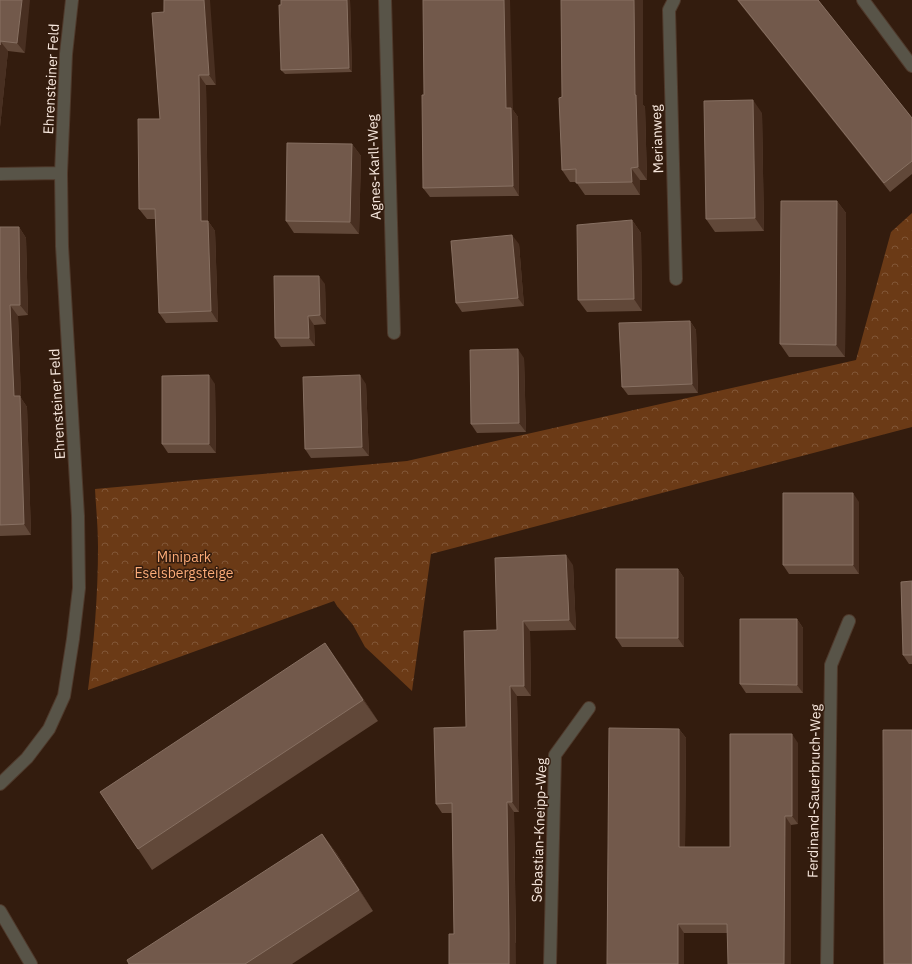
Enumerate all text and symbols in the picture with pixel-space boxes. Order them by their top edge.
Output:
street label: Ehrensteiner Feld [39,23,63,135]
street label: Merianweg [647,104,667,174]
street label: Agnes-Karll-Weg [363,113,385,220]
street label: Ehrensteiner Feld [45,348,69,460]
park label: Minipark Eselsbergsteige [134,548,234,582]
street label: Ferdinand-Sauerbruch-Weg [803,703,825,878]
street label: Sebastian-Kneipp-Weg [527,757,551,903]

